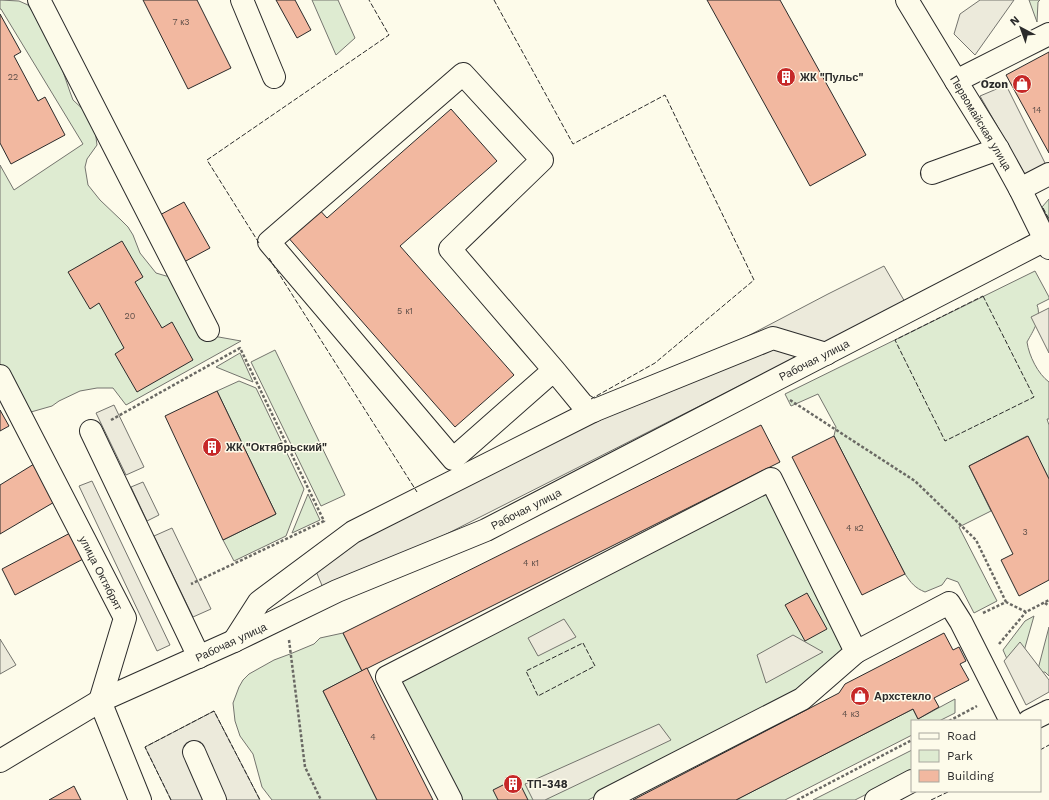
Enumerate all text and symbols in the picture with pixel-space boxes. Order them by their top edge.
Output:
north arrow [1001,8,1041,48]
text: N [1007,13,1022,28]
house number: 7 к3 [172,17,190,27]
building icon: ЖК "Пульс" [775,66,797,88]
place label: ЖК "Пульс" [799,71,863,84]
house number: 22 [8,72,18,82]
street label: Первомайская улица [947,73,1015,174]
shop icon: Ozon [1011,73,1033,95]
place label: Ozon [981,78,1008,91]
house number: 14 [1032,105,1042,115]
house number: 5 к1 [397,306,413,316]
house number: 20 [125,311,136,321]
street label: Рабочая улица [777,337,852,384]
building icon: ЖК "Октябрьский" [201,436,223,458]
place label: ЖК "Октябрьский" [225,441,327,454]
street label: Рабочая улица [489,486,564,533]
house number: 4 к2 [846,523,864,533]
house number: 3 [1022,527,1028,537]
street label: улица Октябрят [76,534,125,613]
house number: 4 к1 [523,558,539,568]
street label: Рабочая улица [194,620,270,665]
shop icon: Архстекло [849,685,871,707]
place label: Архстекло [874,690,931,703]
house number: 4 к3 [842,709,860,719]
legend [911,720,1041,792]
text: Road [947,729,976,743]
house number: 4 [370,732,376,742]
text: Park [947,749,973,763]
text: Building [947,769,994,783]
building icon: ТП-348 [502,773,524,795]
place label: ТП-348 [527,778,568,791]

